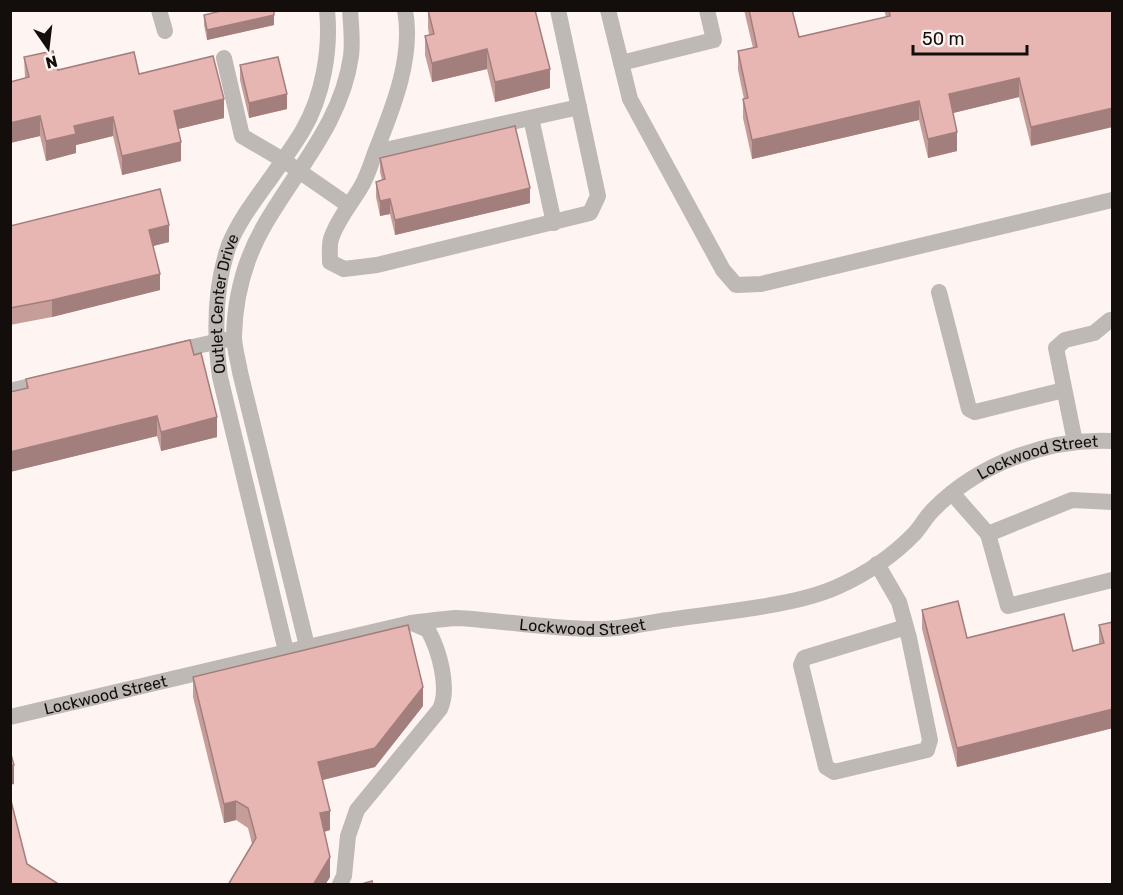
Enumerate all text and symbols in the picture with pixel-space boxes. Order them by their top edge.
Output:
north arrow [18,18,78,78]
scale bar [913,18,1027,56]
text: 50 m [922,28,965,50]
text: N [44,51,59,73]
street label: Outlet Center Drive [207,230,242,375]
street label: Lockwood Street [974,431,1098,483]
street label: Lockwood Street [518,614,647,639]
street label: Lockwood Street [42,671,169,718]

